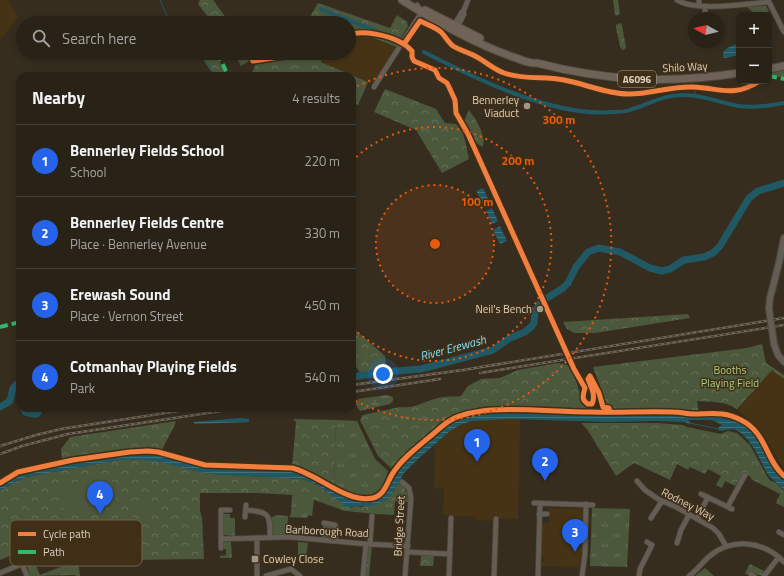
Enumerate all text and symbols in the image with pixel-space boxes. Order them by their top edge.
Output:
north arrow [688,12,724,48]
map controls [736,12,772,84]
button: + [736,12,772,48]
search box [16,16,356,60]
icon: search [30,27,52,49]
text: Search here [62,27,136,50]
button: − [736,48,772,84]
street label: Shilo Way [662,58,709,76]
road number: A6096 [618,71,656,87]
text: Nearby [32,85,85,111]
text: 4 results [292,88,340,108]
place label: Bennerley Viaduct [472,92,520,121]
marker: Bennerley Viaduct [522,101,532,111]
text: 300 m [543,110,575,129]
text: Bennerley Fields School [70,139,224,162]
text: 1 [41,151,49,171]
text: 220 m [304,151,340,171]
text: 200 m [502,151,534,170]
text: School [70,162,106,182]
text: 100 m [461,192,493,211]
text: Bennerley Fields Centre [70,211,224,234]
text: 2 [41,223,49,243]
text: 330 m [304,223,340,243]
text: Place · Bennerley Avenue [70,234,207,254]
centre of rings [428,237,442,251]
text: Erewash Sound [70,283,170,306]
text: 3 [41,295,49,315]
text: 450 m [304,295,340,315]
place label: Neil's Bench [475,301,532,317]
marker: Neil's Bench [535,304,545,314]
text: Place · Vernon Street [70,306,183,326]
water label: River Erewash [418,329,489,365]
text: Cotmanhay Playing Fields [70,355,237,378]
park label: Booths Playing Field [701,362,759,391]
your location [373,364,393,384]
text: 4 [41,367,49,387]
text: 540 m [304,367,340,387]
text: Park [70,378,95,398]
pin: 1 [464,429,490,462]
pin: 2 [532,448,558,481]
pin: 4 [87,481,113,514]
street label: Rodney Way [659,484,718,525]
street label: Bridge Street [389,495,409,557]
pin: 3 [562,519,588,552]
legend [10,520,142,566]
street label: Barlborough Road [285,521,369,541]
text: Cycle path [43,526,91,542]
text: Path [43,544,65,560]
place label: Cowley Close [263,551,324,567]
marker: Cowley Close [250,554,260,564]

